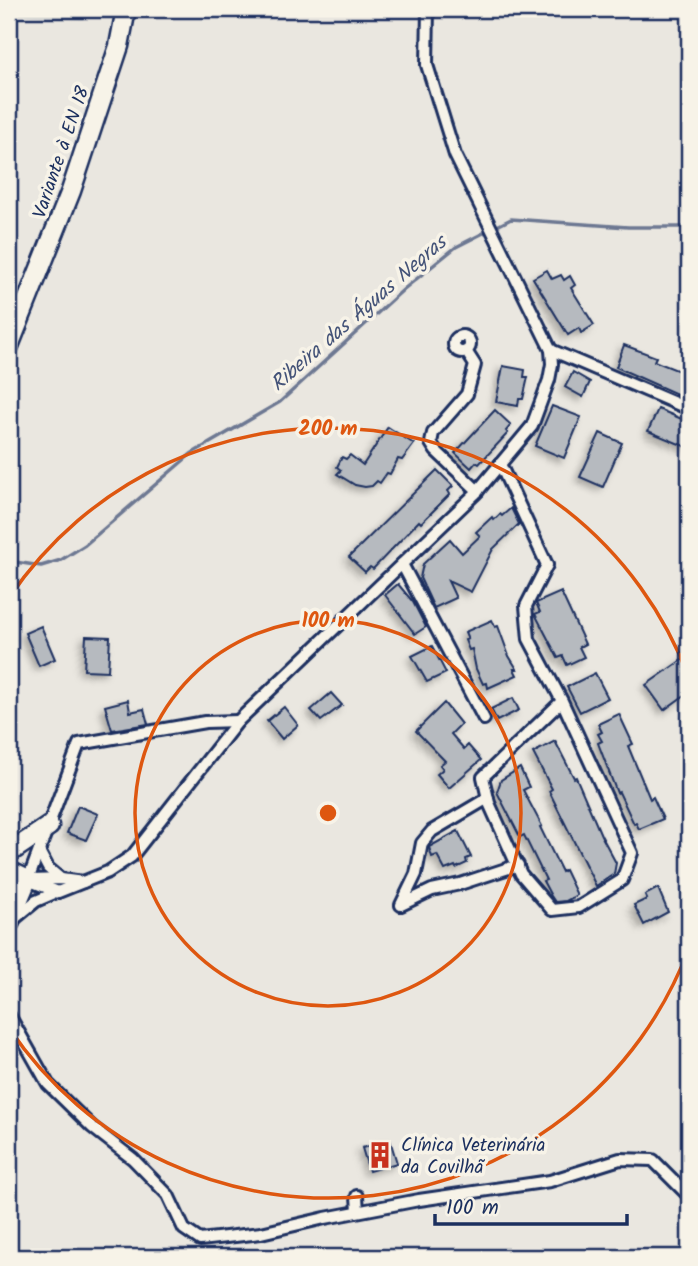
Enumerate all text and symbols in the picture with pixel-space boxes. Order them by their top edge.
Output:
street label: Variante à EN 18 [25,82,99,223]
water label: Ribeira das Águas Negras [263,226,456,400]
text: 200 m [298,413,358,446]
text: 100 m [301,605,355,638]
centre of rings [316,801,340,825]
place label: Clínica Veterinária da Covilhã [401,1131,545,1183]
building icon: Clínica Veterinária da Covilhã [365,1140,395,1170]
scale bar [435,1182,628,1226]
text: 100 m [446,1192,499,1225]

